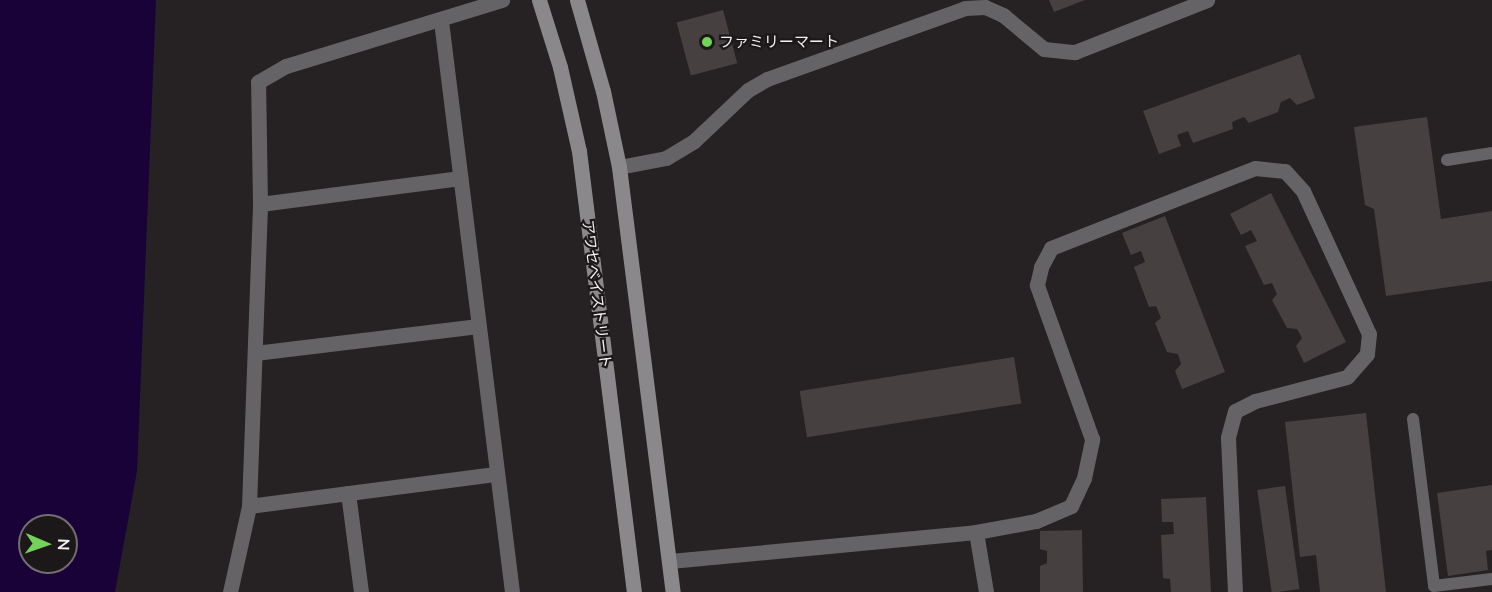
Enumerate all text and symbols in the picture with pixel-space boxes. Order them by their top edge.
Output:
place label: ファミリーマート [719,33,839,51]
marker: ファミリーマート [700,35,714,49]
street label: アワセベイストリート [579,218,615,370]
north arrow [18,514,78,574]
text: N [54,538,74,551]

